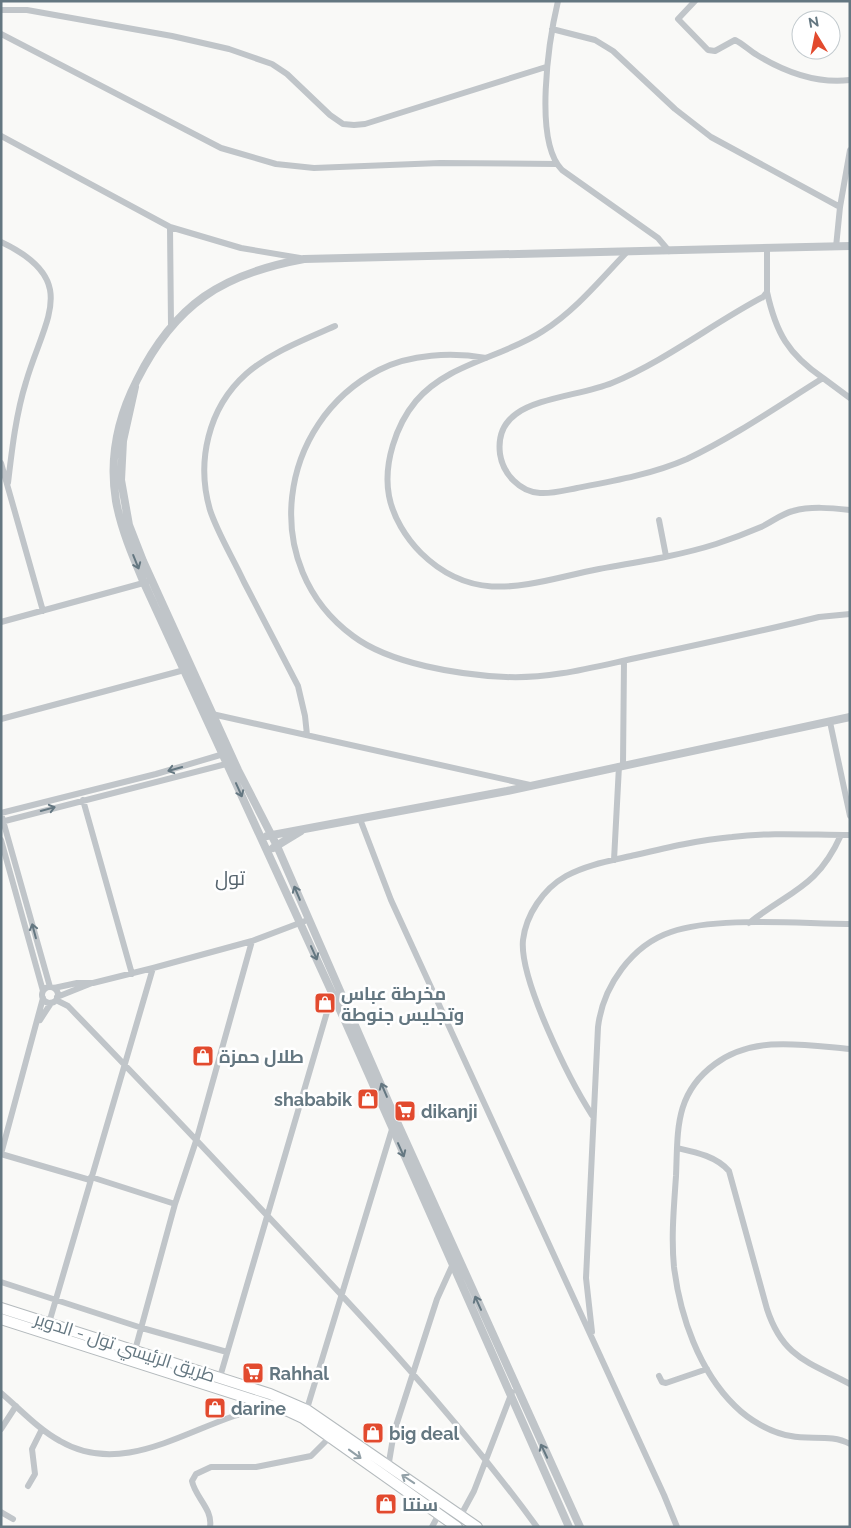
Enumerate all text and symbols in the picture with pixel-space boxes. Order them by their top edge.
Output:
north arrow [791,10,841,60]
text: N [807,13,820,31]
one-way arrow [131,554,141,569]
one-way arrow [168,764,184,774]
one-way arrow [234,782,244,797]
one-way arrow [40,804,56,814]
district label: تول [215,866,246,891]
one-way arrow [291,886,301,901]
one-way arrow [29,923,38,939]
one-way arrow [309,945,319,960]
place label: مخرطة عباس وتجليس جنوطة [341,983,464,1026]
shop icon: مخرطة عباس وتجليس جنوطة [313,991,337,1015]
shop icon: طلال حمزة [191,1044,215,1068]
place label: طلال حمزة [219,1046,304,1068]
one-way arrow [378,1083,388,1098]
shop icon: shababik [356,1087,380,1111]
place label: shababik [274,1089,353,1110]
supermarket icon: dikanji [393,1099,417,1123]
place label: dikanji [421,1101,478,1122]
one-way arrow [397,1142,407,1157]
one-way arrow [472,1295,482,1310]
street label: طريق الرئيسي تول - الدوير [30,1308,218,1389]
supermarket icon: Rahhal [241,1361,265,1385]
place label: Rahhal [269,1363,329,1384]
shop icon: darine [203,1396,227,1420]
place label: darine [231,1398,286,1419]
shop icon: big deal [361,1421,385,1445]
place label: big deal [389,1423,459,1444]
one-way arrow [539,1444,548,1459]
one-way arrow [348,1449,361,1460]
one-way arrow [401,1474,415,1484]
shop icon: سنتا [374,1492,398,1516]
place label: سنتا [402,1494,438,1515]

